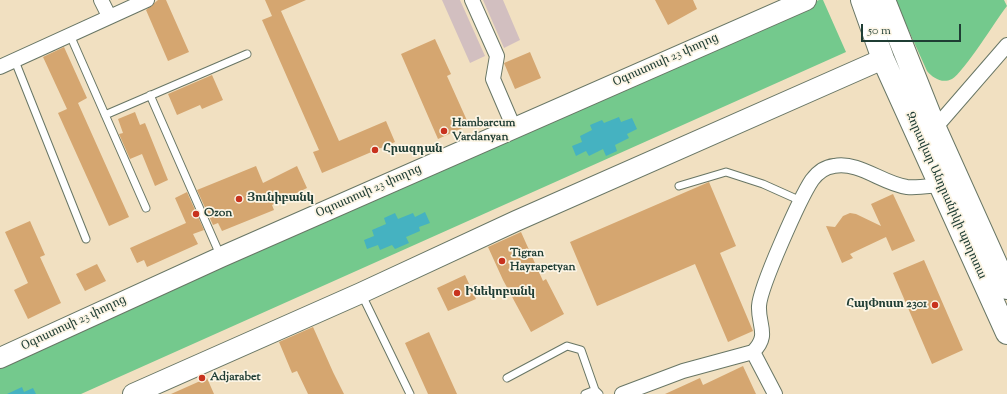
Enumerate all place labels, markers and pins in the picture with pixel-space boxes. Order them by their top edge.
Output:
place label: Hambarcum Vardanyan [452,117,516,145]
marker: Hambarcum Vardanyan [439,126,449,136]
place label: Հրազդան [383,143,442,157]
marker: Հրազդան [370,145,380,155]
place label: Յունիբանկ [247,192,314,206]
marker: Յունիբանկ [234,194,244,204]
place label: Ozon [204,207,232,221]
marker: Ozon [191,209,201,219]
place label: Tigran Hayrapetyan [510,247,576,275]
marker: Tigran Hayrapetyan [497,256,507,266]
place label: Ինեկոբանկ [465,286,535,300]
marker: Ինեկոբանկ [452,288,462,298]
place label: ՀայՓոստ 2301 [846,298,927,312]
marker: ՀայՓոստ 2301 [930,300,940,310]
place label: Adjarabet [210,371,261,385]
marker: Adjarabet [197,373,207,383]

